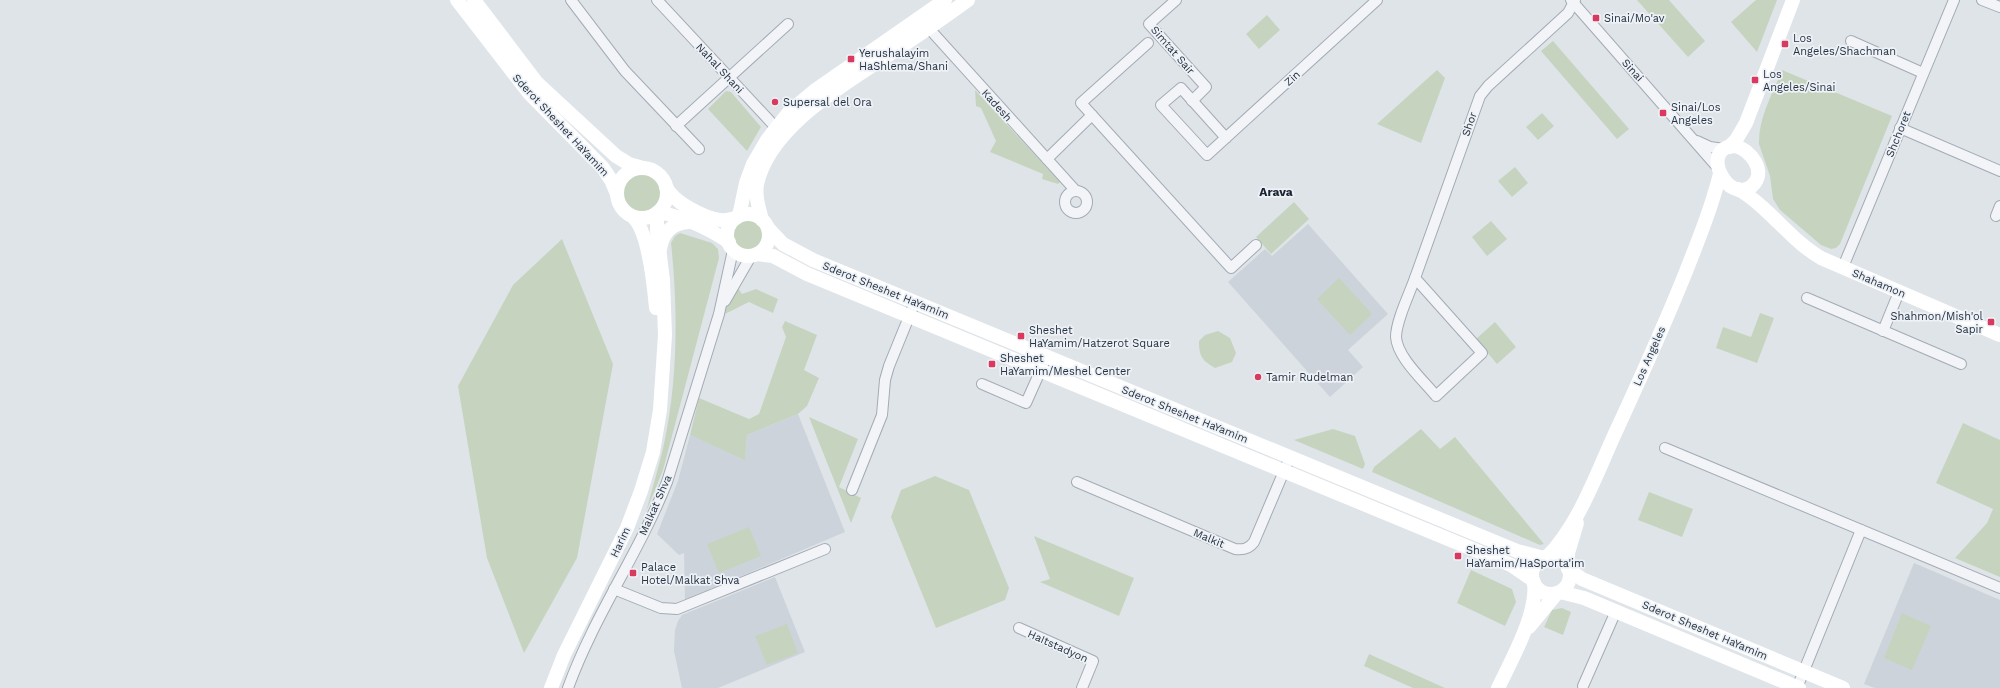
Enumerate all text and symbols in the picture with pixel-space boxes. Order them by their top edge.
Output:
place label: Sinai/Mo'av [1604,12,1665,25]
marker: Sinai/Mo'av [1591,13,1601,23]
street label: Simtat Sair [1148,23,1198,78]
place label: Los Angeles/Shachman [1793,32,1896,58]
marker: Los Angeles/Shachman [1780,39,1790,49]
street label: Nahal Shani [693,41,746,96]
place label: Yerushalayim HaShlema/Shani [859,47,948,73]
marker: Yerushalayim HaShlema/Shani [846,54,856,64]
street label: Sinai [1619,56,1646,84]
street label: Zin [1282,68,1303,89]
place label: Los Angeles/Sinai [1763,68,1835,94]
street label: Sderot Sheshet HaYamim [510,71,612,179]
marker: Los Angeles/Sinai [1750,75,1760,85]
street label: Kadesh [979,86,1015,124]
place label: Supersal del Ora [783,96,872,109]
marker: Supersal del Ora [770,97,780,107]
place label: Sinai/Los Angeles [1671,101,1721,127]
marker: Sinai/Los Angeles [1658,108,1668,118]
street label: Shchoret [1883,109,1914,159]
street label: Shor [1459,110,1480,138]
district label: Arava [1259,185,1293,199]
street label: Sderot Sheshet HaYamim [821,259,951,322]
street label: Shahamon [1850,266,1908,301]
place label: Shahmon/Mish'ol Sapir [1890,310,1984,336]
marker: Shahmon/Mish'ol Sapir [1986,317,1996,327]
place label: Sheshet HaYamim/Hatzerot Square [1029,324,1170,350]
street label: Los Angeles [1631,324,1668,388]
marker: Sheshet HaYamim/Hatzerot Square [1016,331,1026,341]
place label: Sheshet HaYamim/Meshel Center [1000,352,1131,378]
marker: Sheshet HaYamim/Meshel Center [987,359,997,369]
place label: Tamir Rudelman [1266,371,1353,384]
marker: Tamir Rudelman [1253,372,1263,382]
street label: Sderot Sheshet HaYamim [1120,383,1250,446]
street label: Malkat Shva [636,473,675,538]
street label: Harim [608,525,633,560]
street label: Malkit [1191,526,1227,551]
place label: Sheshet HaYamim/HaSporta'im [1466,544,1585,570]
marker: Sheshet HaYamim/HaSporta'im [1453,551,1463,561]
place label: Palace Hotel/Malkat Shva [641,561,740,587]
marker: Palace Hotel/Malkat Shva [628,568,638,578]
street label: Sderot Sheshet HaYamim [1640,598,1770,663]
street label: HaItstadyon [1026,627,1090,666]

